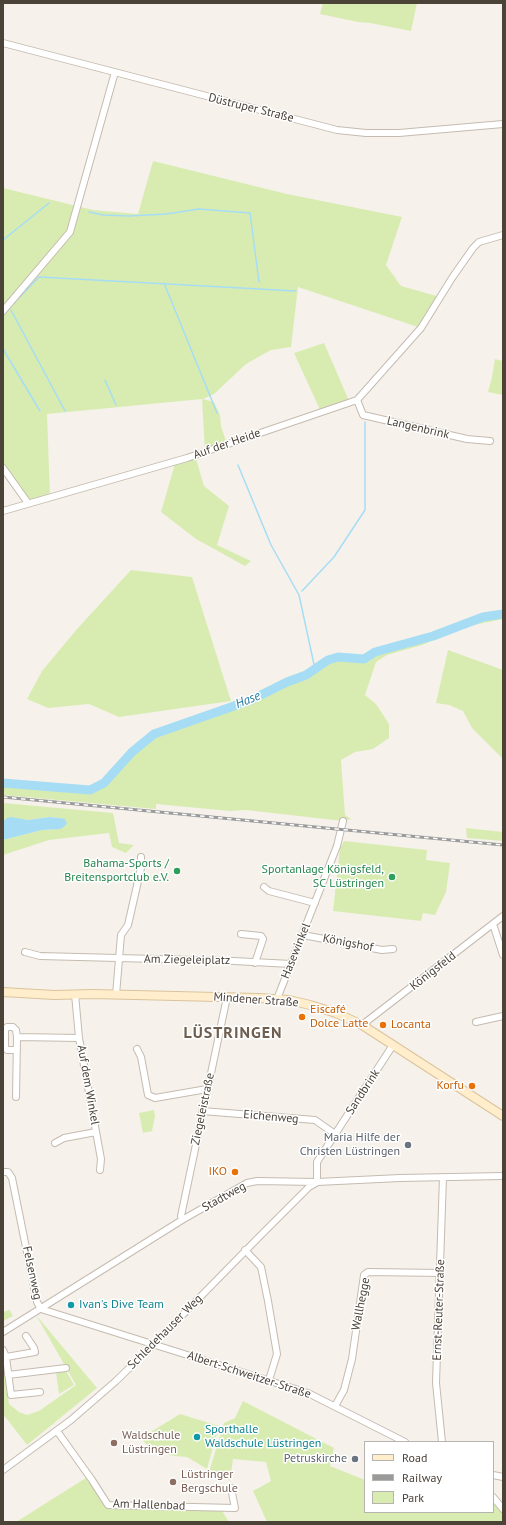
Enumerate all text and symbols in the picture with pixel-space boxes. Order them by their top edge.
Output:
street label: Düstruper Straße [207,90,295,126]
street label: Langenbrink [385,414,451,442]
street label: Auf der Heide [191,426,263,462]
water label: Hase [233,688,263,712]
place label: Bahama-Sports / Breitensportclub e.V. [64,857,169,885]
place label: Sportanlage Königsfeld, SC Lüstringen [262,863,384,891]
marker: Bahama-Sports / Breitensportclub e.V. [172,866,182,876]
marker: Sportanlage Königsfeld, SC Lüstringen [387,872,397,882]
street label: Hasewinkel [278,921,314,981]
street label: Königshof [322,931,374,955]
street label: Königsfeld [407,949,459,993]
street label: Am Ziegeleiplatz [144,952,230,968]
street label: Mindener Straße [213,990,299,1010]
place label: Eiscafé Dolce Latte [310,1003,368,1031]
marker: Eiscafé Dolce Latte [297,1012,307,1022]
place label: Locanta [391,1018,431,1032]
marker: Locanta [378,1020,388,1030]
district label: LÜSTRINGEN [183,1023,283,1043]
street label: Auf dem Winkel [74,1044,102,1126]
street label: Sandbrink [343,1067,383,1117]
street label: Ziegeleistraße [188,1072,218,1146]
place label: Korfu [436,1079,464,1093]
marker: Korfu [467,1081,477,1091]
street label: Eichenweg [243,1107,299,1127]
place label: Maria Hilfe der Christen Lüstringen [300,1131,400,1159]
marker: Maria Hilfe der Christen Lüstringen [403,1140,413,1150]
place label: IKO [209,1165,227,1179]
marker: IKO [230,1167,240,1177]
street label: Stadtweg [200,1179,248,1215]
street label: Felsenweg [19,1245,45,1301]
street label: Ernst-Reuter-Straße [430,1259,448,1361]
street label: Wallhegge [349,1276,373,1332]
street label: Schledehauser Weg [125,1292,205,1372]
place label: Ivan's Dive Team [79,1298,164,1312]
marker: Ivan's Dive Team [66,1300,76,1310]
street label: Albert-Schweitzer-Straße [185,1348,313,1402]
place label: Sporthalle Waldschule Lüstringen [205,1423,321,1451]
place label: Waldschule Lüstringen [122,1429,180,1457]
marker: Sporthalle Waldschule Lüstringen [192,1432,202,1442]
marker: Waldschule Lüstringen [109,1438,119,1448]
legend [364,1441,494,1513]
text: Road [402,1450,427,1465]
place label: Petruskirche [284,1452,347,1466]
marker: Petruskirche [350,1454,360,1464]
place label: Lüstringer Bergschule [181,1468,238,1496]
text: Railway [402,1470,442,1485]
marker: Lüstringer Bergschule [168,1477,178,1487]
text: Park [402,1490,424,1505]
street label: Am Hallenbad [113,1497,185,1513]

